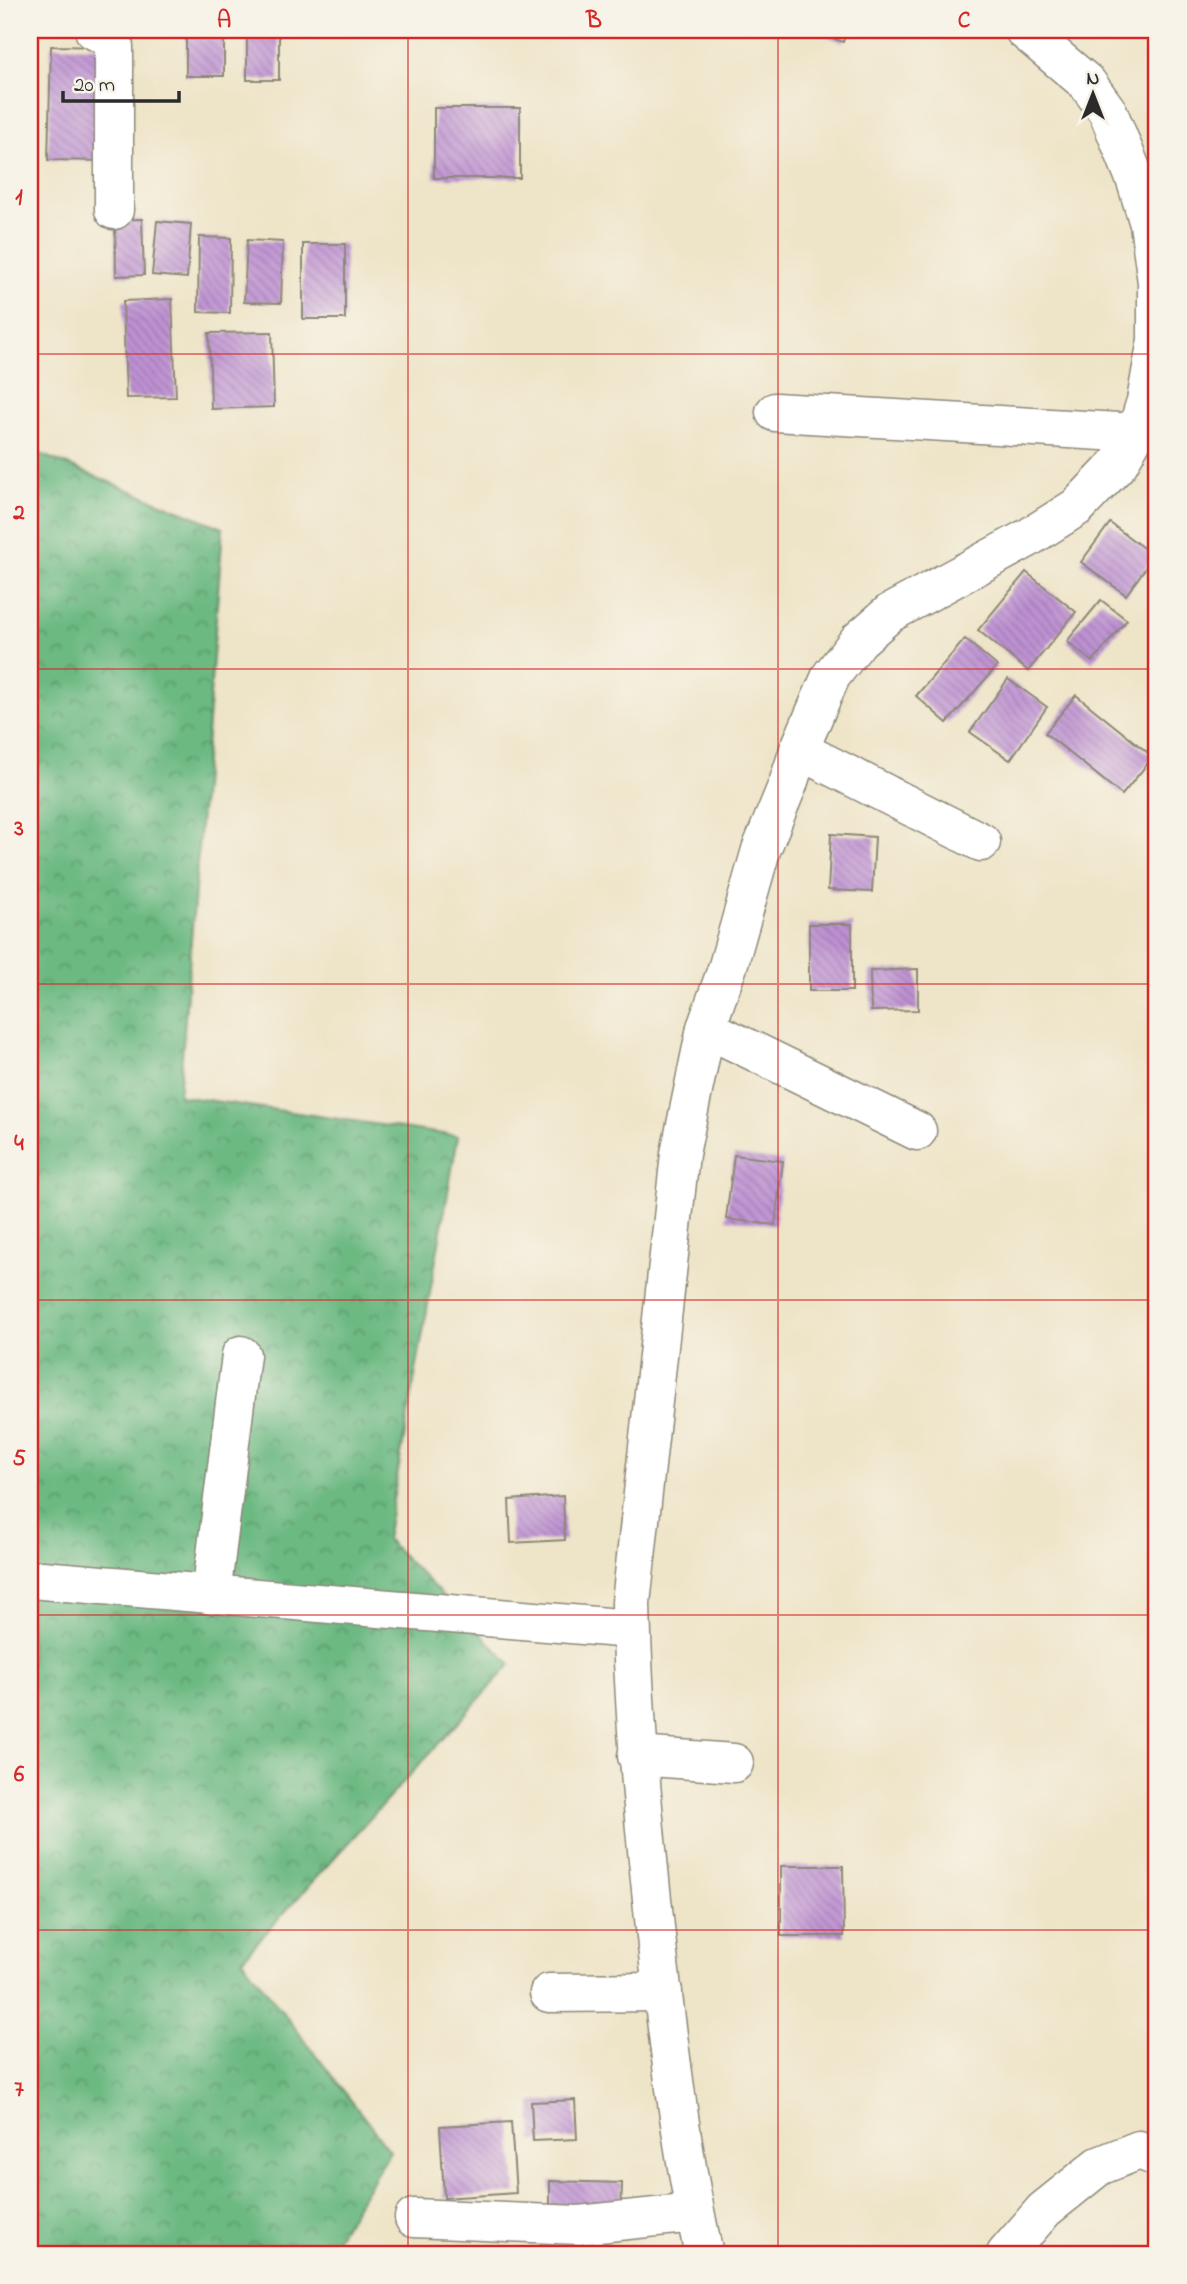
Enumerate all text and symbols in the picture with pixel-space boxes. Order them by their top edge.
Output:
text: A [217,5,231,38]
text: B [585,5,602,38]
text: C [958,5,971,38]
scale bar [63,60,178,104]
north arrow [1058,60,1128,130]
text: N [1087,66,1100,93]
text: 20 m [74,71,115,101]
text: 1 [15,182,23,215]
text: 2 [12,497,25,530]
text: 3 [13,813,24,846]
text: 4 [14,1128,24,1161]
text: 5 [12,1443,26,1476]
text: 6 [14,1759,25,1792]
text: 7 [14,2074,24,2107]

